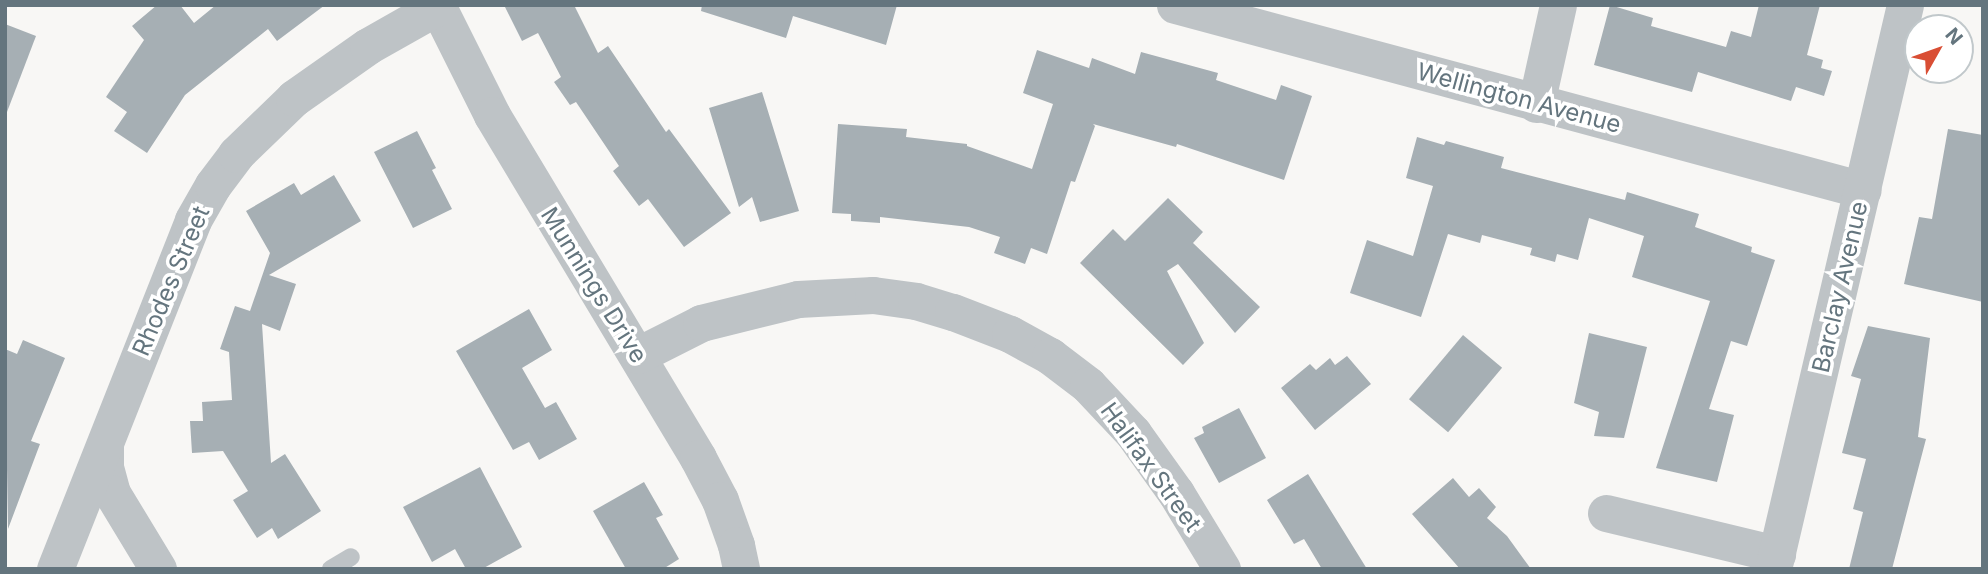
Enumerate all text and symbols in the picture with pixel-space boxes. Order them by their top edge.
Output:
north arrow [1904,14,1974,84]
text: N [1940,24,1967,49]
street label: Wellington Avenue [1414,57,1624,139]
street label: Barclay Avenue [1806,198,1874,376]
street label: Rhodes Street [127,202,215,360]
street label: Munnings Drive [535,202,653,368]
street label: Halifax Street [1095,397,1207,537]

